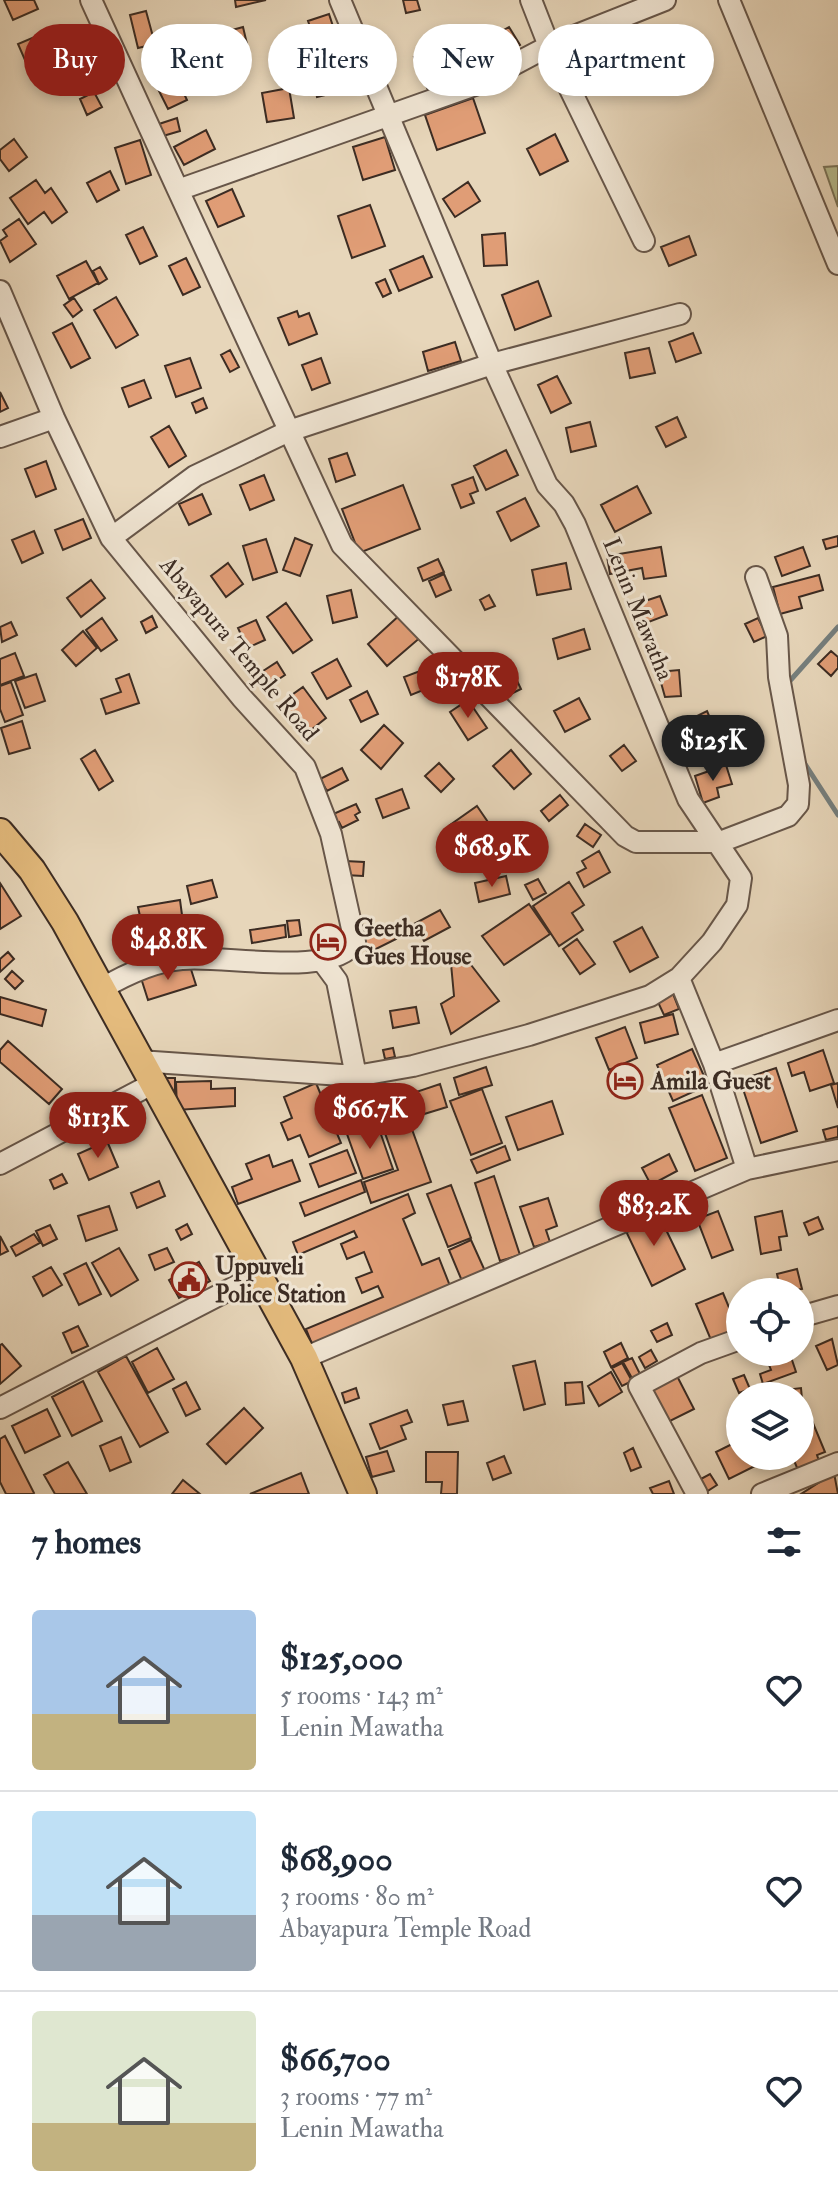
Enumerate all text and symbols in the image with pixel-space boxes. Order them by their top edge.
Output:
chip: Buy [24,24,125,96]
chip: Rent [141,24,252,96]
chip: Filters [268,24,397,96]
chip: New [413,24,522,96]
chip: Apartment [538,24,714,96]
street label: Lenin Mawatha [595,533,681,686]
street label: Abayapura Temple Road [152,549,326,748]
pin: $178K [412,652,524,720]
text: $178K [435,662,501,694]
pin: $125K [657,715,769,783]
text: $125K [680,725,746,757]
pin: $68.9K [427,821,557,889]
text: $68.9K [454,831,530,863]
place label: Geetha Gues House [354,913,471,972]
pin: $48.8K [103,914,233,982]
hotel icon: Geetha Gues House [309,923,347,961]
text: $48.8K [130,924,206,956]
hotel icon: Amila Guest [606,1062,644,1100]
place label: Amila Guest [650,1066,771,1097]
pin: $66.7K [305,1083,435,1151]
pin: $113K [42,1092,154,1160]
text: $66.7K [332,1093,408,1125]
text: $113K [67,1102,129,1134]
pin: $83.2K [589,1180,719,1248]
text: $83.2K [617,1190,691,1222]
place label: Uppuveli Police Station [215,1251,347,1310]
public building icon: Uppuveli Police Station [170,1261,208,1299]
map controls [726,1278,814,1470]
button: locate [726,1278,814,1366]
button: layers [726,1382,814,1470]
icon: filters [762,1520,806,1564]
text: 7 homes [32,1521,141,1564]
text: $125,000 [280,1637,403,1680]
icon: home [96,1642,192,1738]
icon: heart [762,1668,806,1712]
text: 5 rooms · 143 m² [280,1680,443,1712]
text: Lenin Mawatha [280,1712,444,1744]
text: $68,900 [280,1838,393,1881]
icon: home [96,1843,192,1939]
icon: heart [762,1869,806,1913]
text: 3 rooms · 80 m² [280,1881,434,1913]
text: Abayapura Temple Road [280,1913,531,1945]
text: $66,700 [280,2038,391,2081]
icon: home [96,2043,192,2139]
icon: heart [762,2069,806,2113]
text: 3 rooms · 77 m² [280,2081,432,2113]
text: Lenin Mawatha [280,2113,444,2145]

